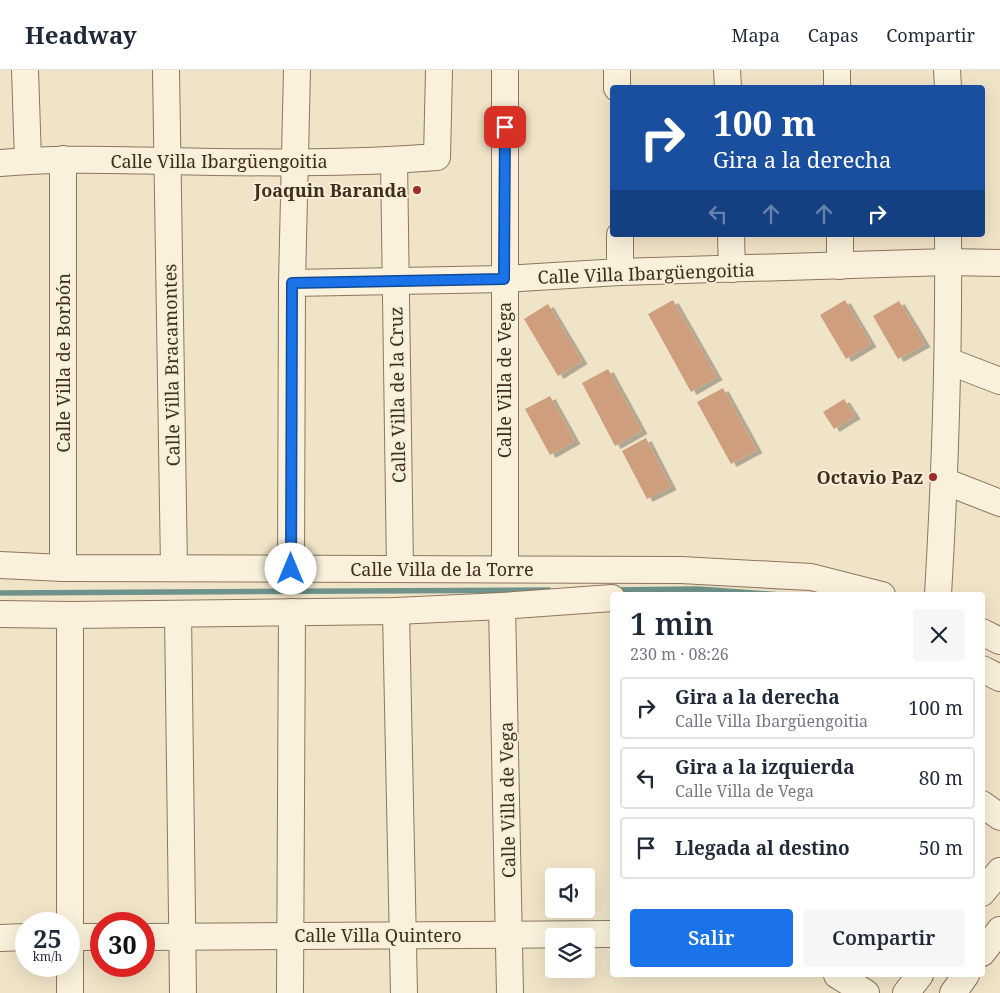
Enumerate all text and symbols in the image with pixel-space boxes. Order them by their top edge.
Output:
text: Headway [25,18,137,51]
text: Mapa [732,23,780,47]
text: Capas [808,23,858,47]
text: Compartir [886,23,975,47]
text: 100 m [713,99,816,146]
icon: right [630,105,695,170]
pin [484,106,526,148]
icon: arrive [491,113,519,141]
text: Gira a la derecha [713,144,891,174]
street label: Calle Villa Ibargüengoitia [110,149,328,173]
place label: Joaquin Baranda [253,178,407,202]
marker: Joaquin Baranda [411,184,423,196]
icon: left [704,200,732,228]
icon: ahead [757,200,785,228]
icon: ahead [810,200,838,228]
icon: right [863,200,891,228]
street label: Calle Villa Ibargüengoitia [537,257,755,289]
street label: Calle Villa Bracamontes [157,263,185,467]
street label: Calle Villa de Borbón [51,273,75,453]
street label: Calle Villa de Vega [492,302,516,458]
street label: Calle Villa de la Cruz [383,307,411,483]
place label: Octavio Paz [816,465,923,489]
marker: Octavio Paz [927,471,939,483]
position arrow [264,542,316,594]
street label: Calle Villa de la Torre [350,557,534,581]
text: 1 min [630,603,714,644]
button: close [913,609,965,661]
text: 230 m · 08:26 [630,643,729,665]
text: Gira a la derecha [675,684,840,710]
icon: right [632,694,660,722]
text: 100 m [908,695,963,721]
text: Calle Villa Ibargüengoitia [675,710,868,732]
street label: Calle Villa de Vega [494,722,520,878]
text: Gira a la izquierda [675,754,855,780]
icon: left [632,764,660,792]
text: 80 m [919,765,963,791]
text: Calle Villa de Vega [675,780,814,802]
icon: arrive [632,834,660,862]
text: Llegada al destino [675,835,850,861]
text: 50 m [919,835,963,861]
map controls [545,868,595,978]
button: sound [545,868,595,918]
button: Salir [630,909,793,967]
button: Compartir [803,909,965,967]
speed limit sign: 30 [90,912,155,977]
text: 25 [33,921,62,955]
street label: Calle Villa Quintero [294,923,462,947]
button: layers [545,928,595,978]
text: km/h [33,948,62,965]

